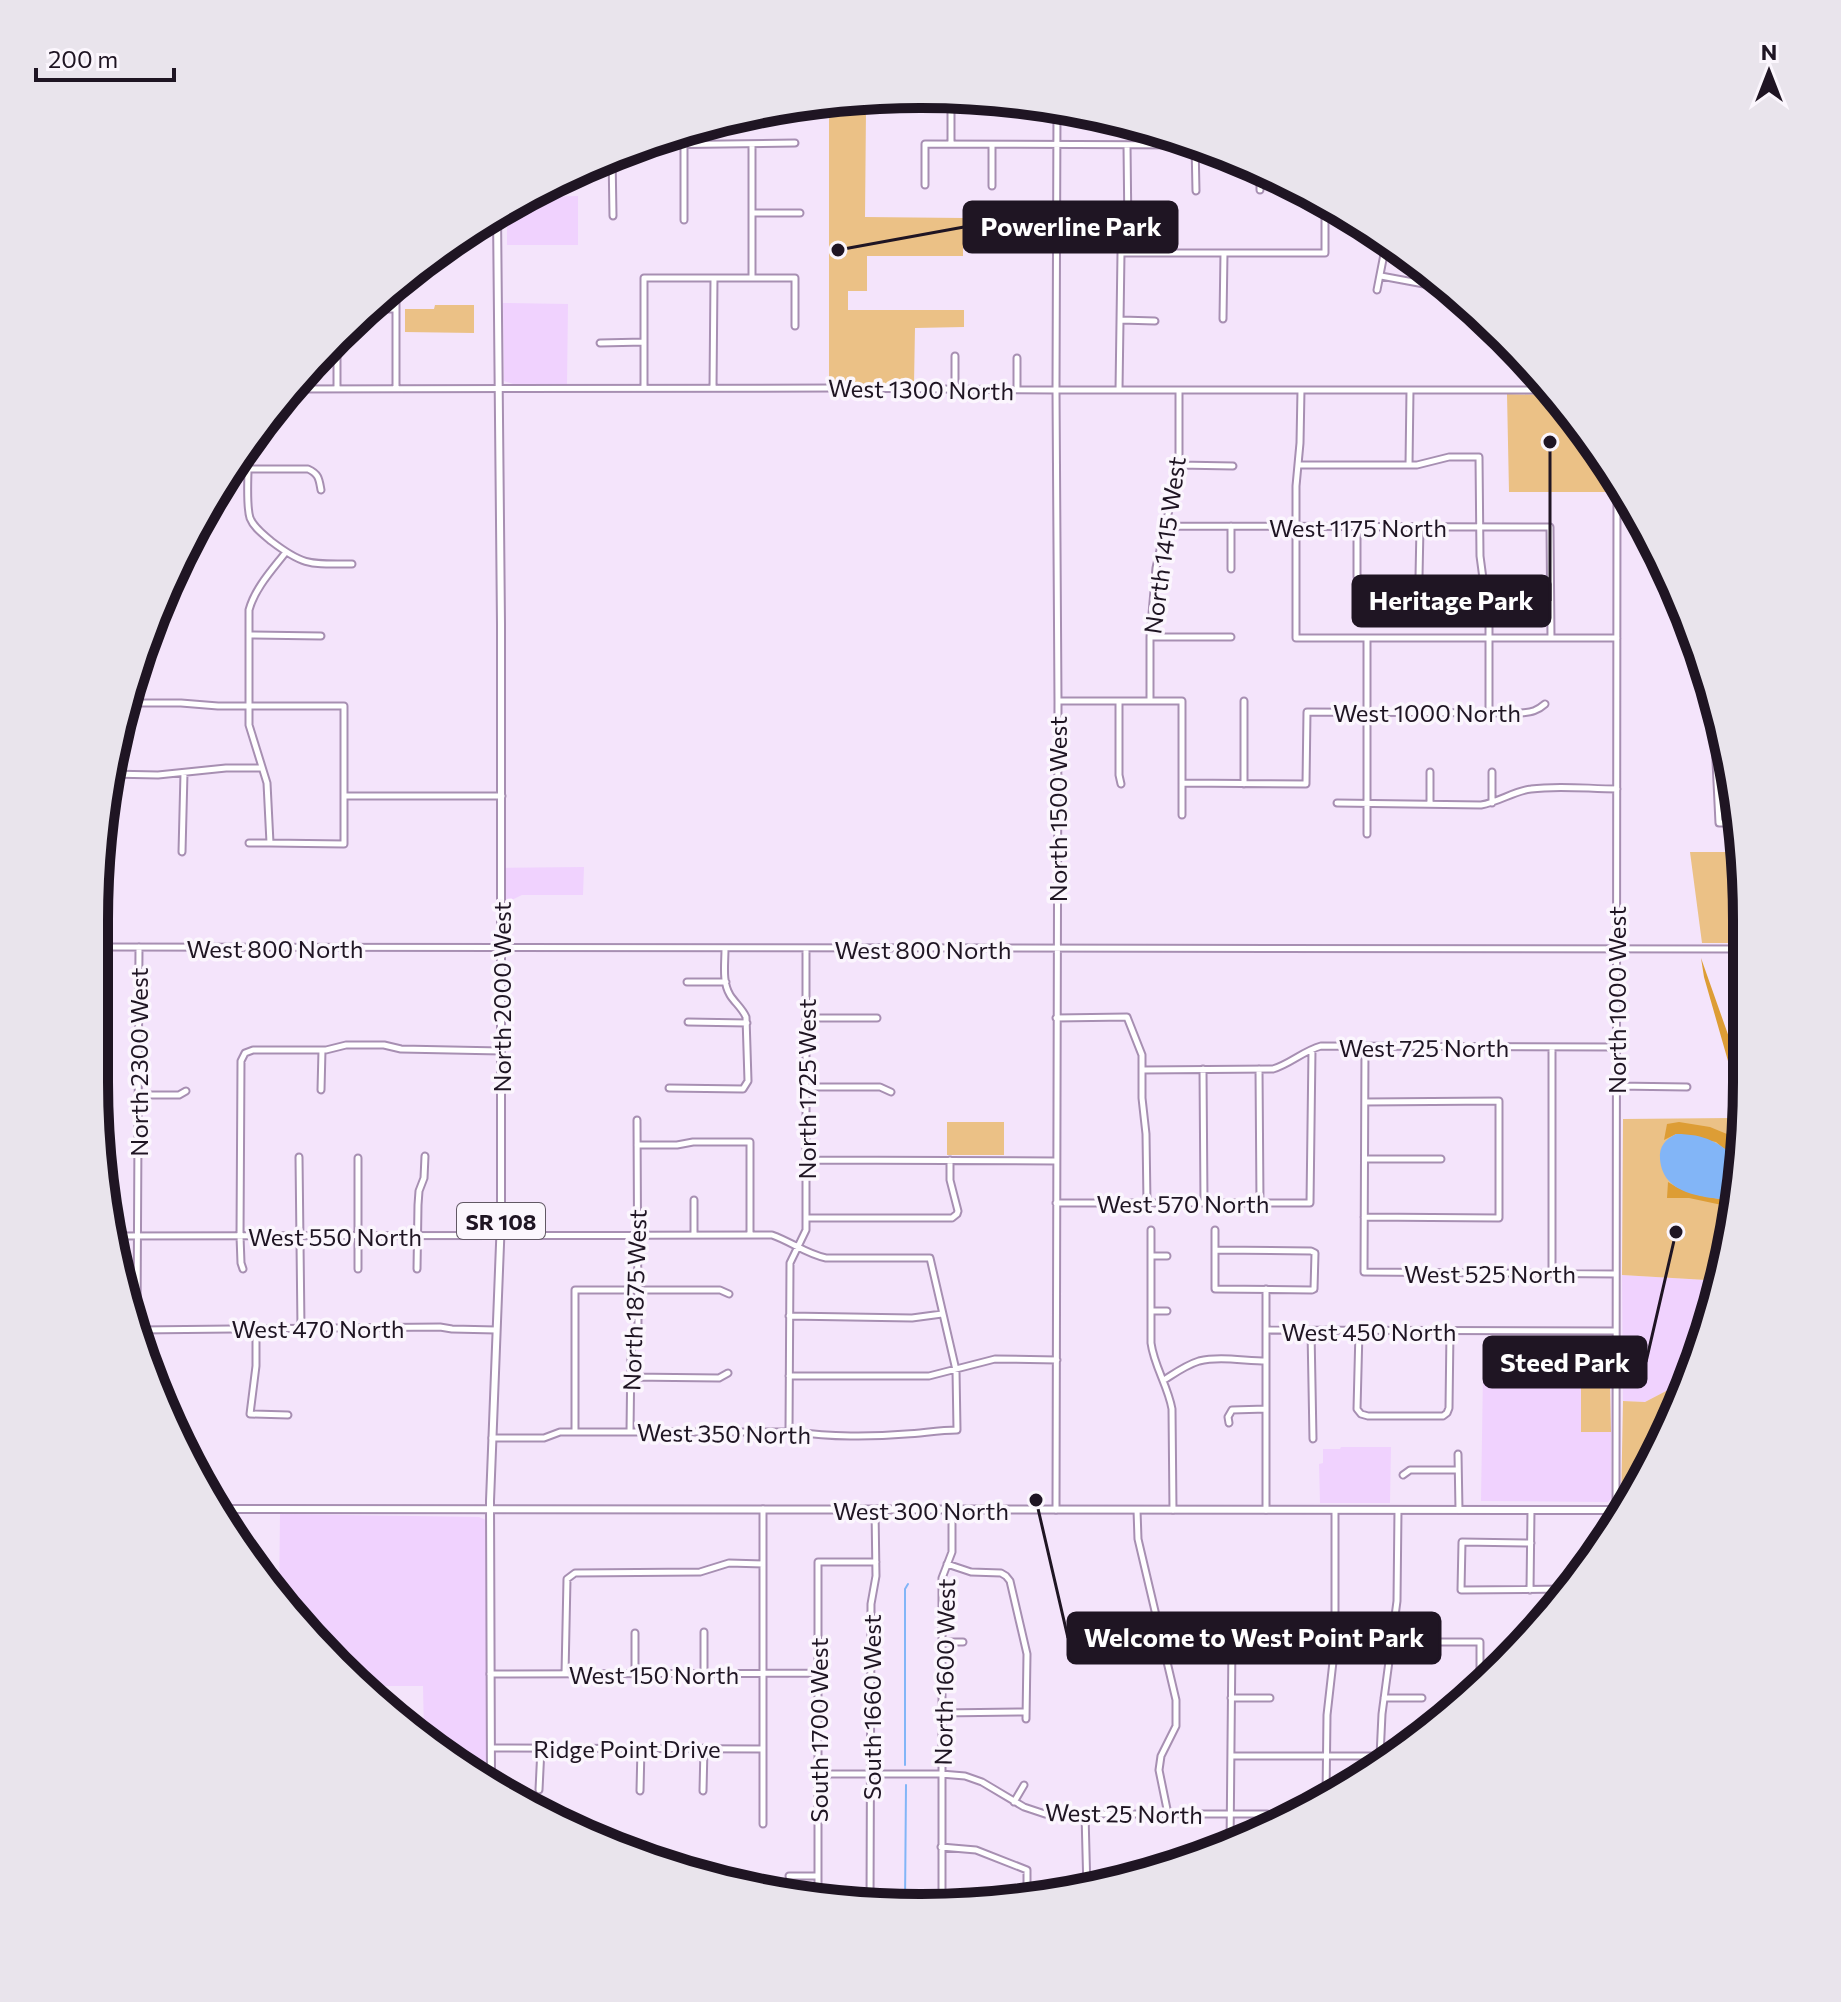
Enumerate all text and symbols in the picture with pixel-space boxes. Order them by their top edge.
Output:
scale bar [36,32,174,82]
north arrow [1729,32,1809,112]
text: N [1761,38,1777,65]
text: 200 m [48,44,118,73]
callout: Powerline Park [964,202,1177,252]
text: Powerline Park [980,210,1162,241]
street label: West 1300 North [828,373,1014,405]
street label: North 1415 West [1137,454,1191,636]
street label: West 1175 North [1269,513,1447,542]
callout: Heritage Park [1353,576,1550,626]
text: Heritage Park [1369,584,1533,615]
street label: West 1000 North [1333,698,1521,727]
street label: North 1500 West [1043,716,1072,902]
street label: North 2000 West [487,901,516,1093]
street label: North 1000 West [1602,906,1631,1094]
street label: West 800 North [187,934,363,963]
street label: West 800 North [835,935,1011,964]
street label: North 2300 West [124,967,153,1157]
street label: North 1725 West [792,998,821,1180]
street label: West 725 North [1339,1033,1509,1062]
street label: West 570 North [1096,1189,1270,1218]
road number: SR 108 [457,1203,545,1239]
street label: North 1875 West [616,1208,652,1391]
street label: West 550 North [248,1222,422,1251]
street label: West 525 North [1404,1259,1576,1288]
street label: West 470 North [231,1314,405,1343]
street label: West 450 North [1282,1317,1456,1346]
callout: Steed Park [1484,1337,1646,1387]
text: Steed Park [1500,1346,1630,1377]
street label: West 350 North [637,1417,811,1449]
street label: West 300 North [833,1496,1009,1525]
street label: North 1600 West [928,1578,960,1766]
callout: Welcome to West Point Park [1068,1613,1440,1663]
street label: South 1660 West [857,1614,886,1800]
text: Welcome to West Point Park [1084,1621,1424,1652]
street label: South 1700 West [804,1637,833,1822]
street label: West 150 North [569,1660,739,1689]
street label: Ridge Point Drive [533,1734,721,1763]
street label: West 25 North [1045,1797,1203,1829]

